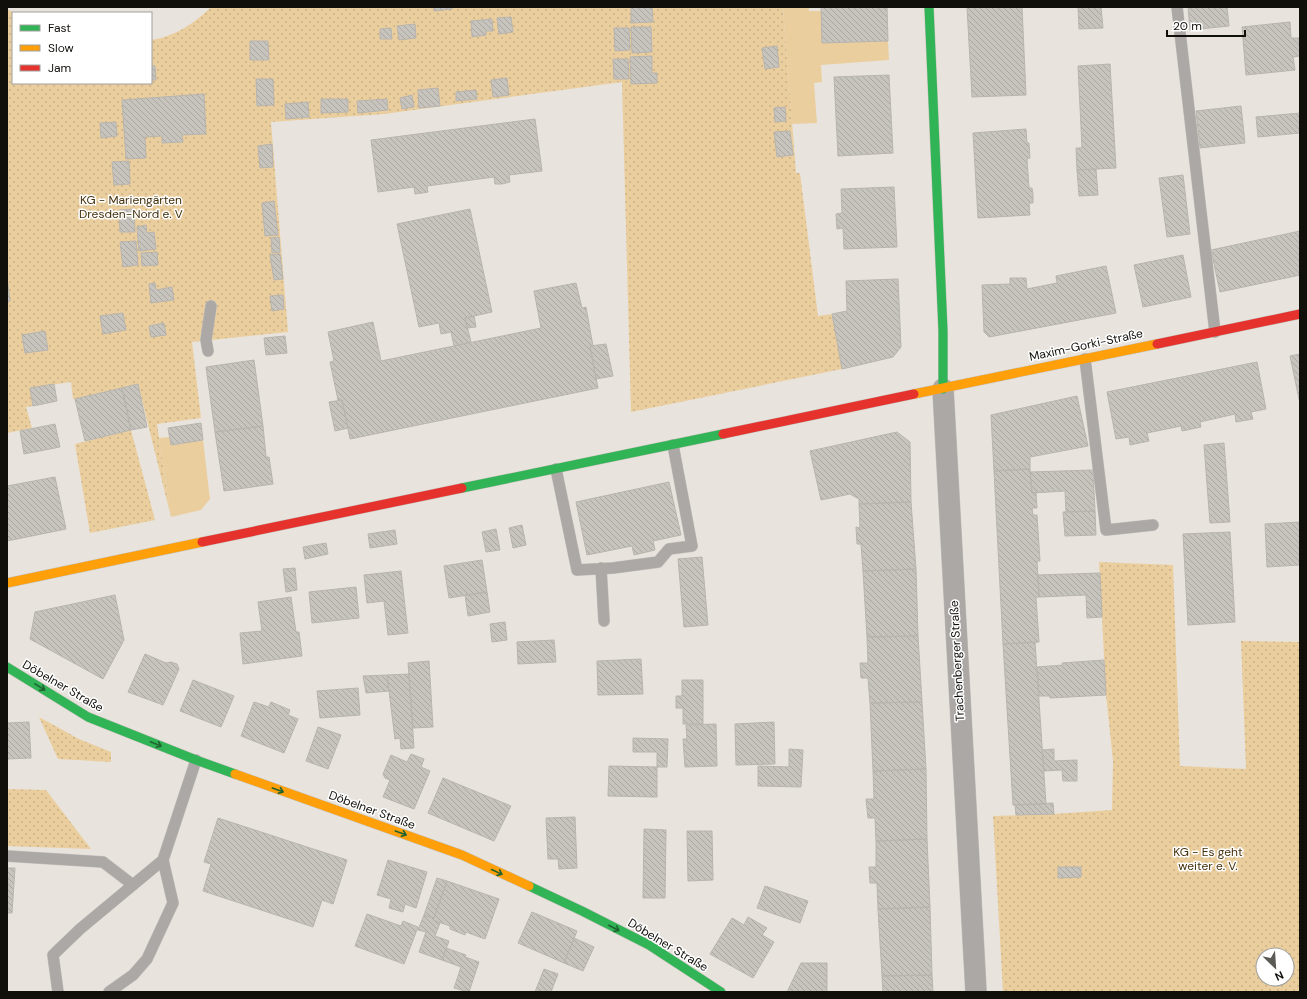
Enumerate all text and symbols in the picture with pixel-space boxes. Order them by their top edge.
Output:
legend [12,12,152,84]
scale bar [1167,12,1245,38]
text: 20 m [1173,18,1202,34]
text: Fast [48,20,71,36]
text: Slow [48,40,74,56]
text: Jam [48,60,71,76]
park label: KG - Mariengärten Dresden-Nord e. V [79,192,183,222]
street label: Maxim-Gorki-Straße [1028,325,1145,365]
street label: Trachenberger Straße [946,600,968,722]
street label: Döbelner Straße [20,656,107,716]
one-way arrow [34,683,45,691]
one-way arrow [150,741,162,749]
one-way arrow [272,786,284,794]
street label: Döbelner Straße [327,787,418,833]
one-way arrow [394,830,406,838]
park label: KG - Es geht weiter e. V. [1173,844,1243,874]
one-way arrow [491,868,503,876]
street label: Döbelner Straße [625,915,711,975]
one-way arrow [608,924,620,932]
north arrow [1255,947,1295,987]
text: N [1273,968,1286,984]

